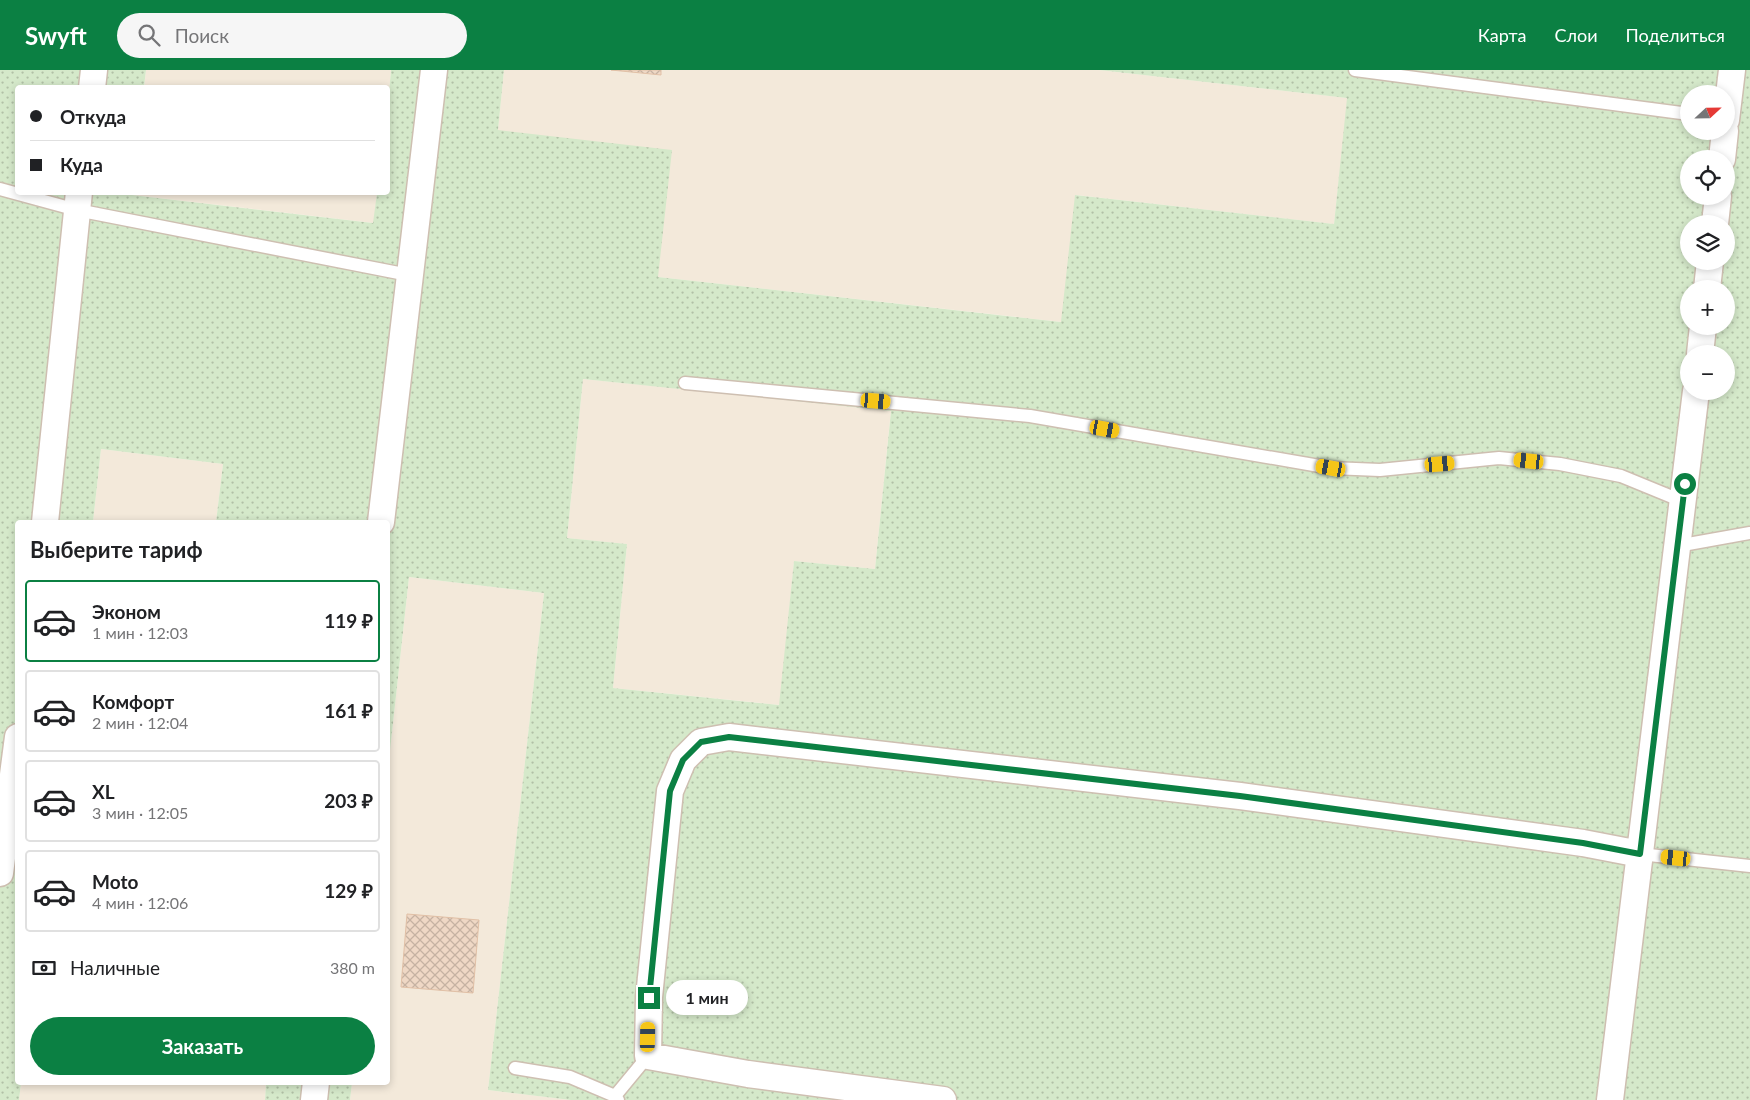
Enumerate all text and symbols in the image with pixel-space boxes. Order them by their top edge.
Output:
search box [117,13,467,58]
text: Swyft [25,21,87,50]
icon: search [135,21,163,49]
text: Поиск [175,24,229,47]
text: Карта [1478,24,1526,46]
text: Слои [1554,24,1598,46]
text: Поделиться [1626,24,1725,46]
north arrow [1680,85,1735,140]
map controls [1680,85,1735,400]
text: Откуда [60,105,126,128]
button: locate [1680,150,1735,205]
text: Куда [60,153,103,176]
button: layers [1680,215,1735,270]
button: + [1680,280,1735,335]
button: − [1680,345,1735,400]
car [860,392,891,410]
car [1088,419,1121,439]
car [1513,452,1544,470]
car [1424,455,1455,473]
car [1314,458,1347,478]
route start [1674,473,1696,495]
text: Выберите тариф [30,536,203,563]
icon: car [32,599,77,644]
text: Эконом [92,600,161,623]
text: 119 ₽ [324,609,373,632]
text: 1 мин · 12:03 [92,623,188,642]
icon: car [32,689,77,734]
text: Комфорт [92,690,174,713]
text: 161 ₽ [324,699,373,722]
text: 2 мин · 12:04 [92,713,188,732]
icon: car [32,779,77,824]
text: XL [92,780,115,803]
text: 203 ₽ [324,789,373,812]
text: 3 мин · 12:05 [92,803,188,822]
car [1660,849,1691,867]
icon: car [32,869,77,914]
text: Moto [92,870,138,893]
text: 129 ₽ [324,879,373,902]
text: 4 мин · 12:06 [92,893,188,912]
icon: cash [30,954,58,982]
text: Наличные [70,956,160,979]
text: 380 m [330,958,375,977]
callout: 1 мин [666,980,749,1016]
route end [638,987,660,1009]
text: 1 мин [685,988,729,1007]
button: Заказать [30,1017,375,1075]
car [640,1022,655,1052]

